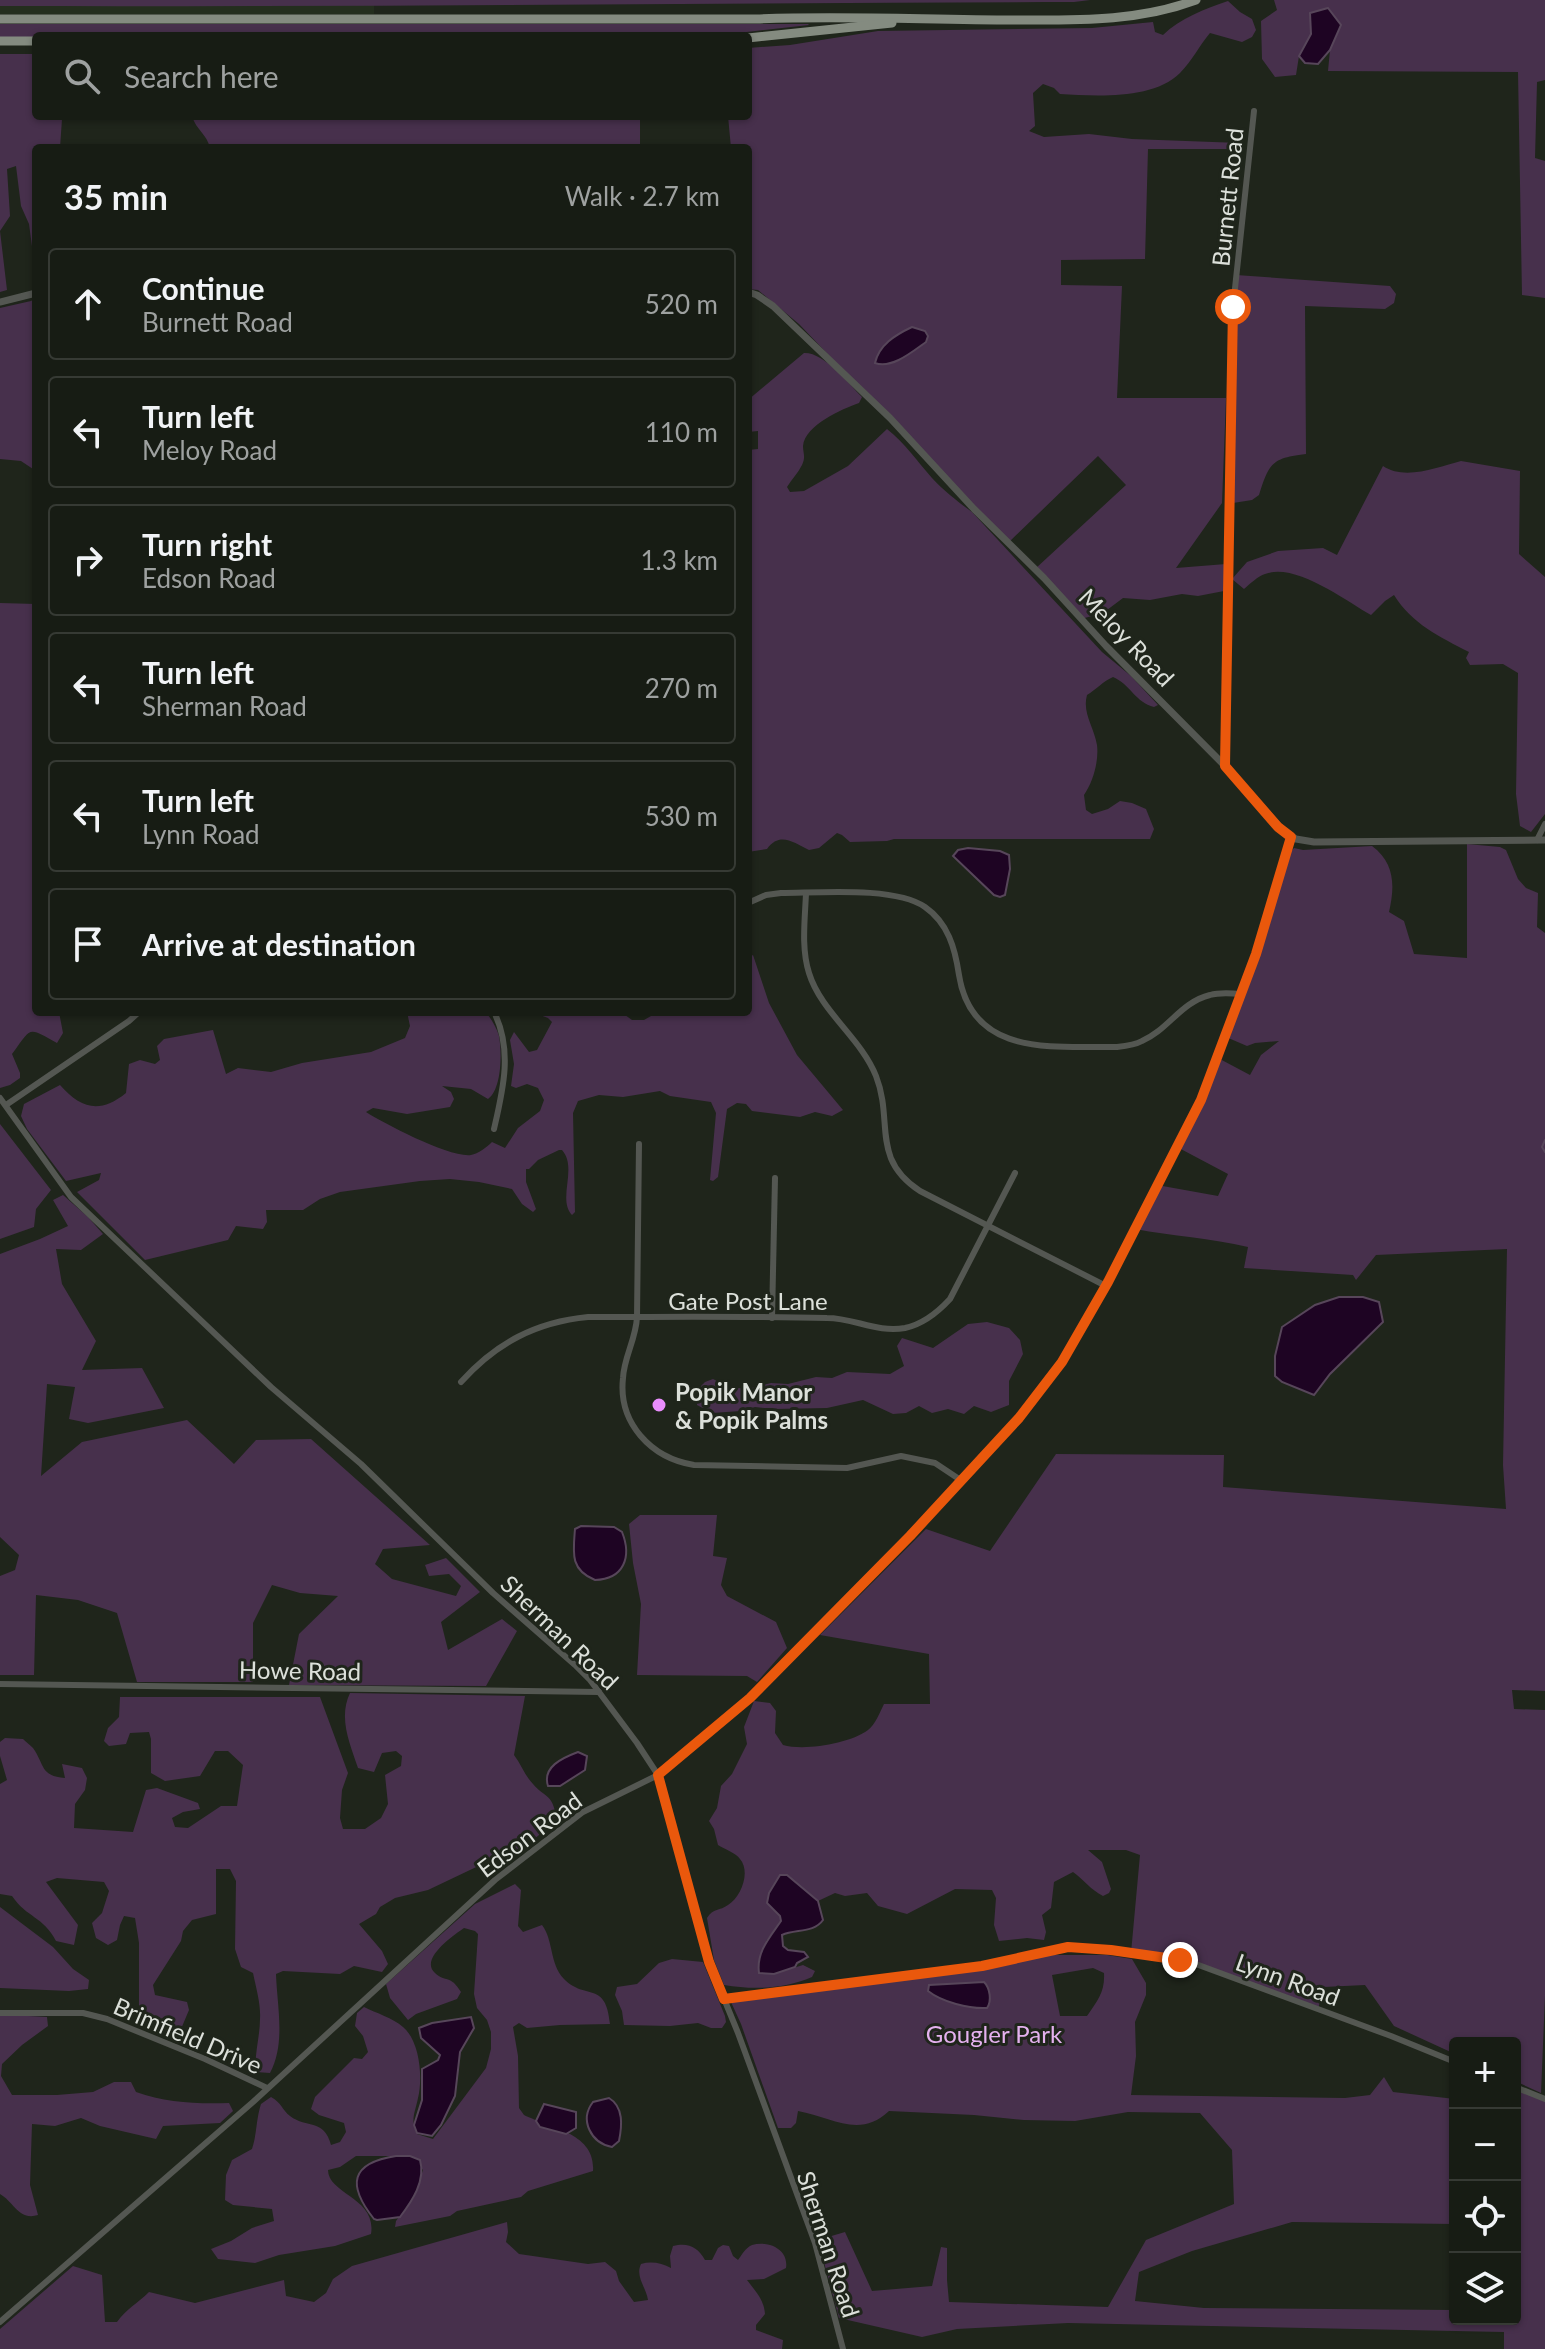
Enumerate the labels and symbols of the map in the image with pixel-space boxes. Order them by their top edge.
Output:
street label: Burnett Road [1205,126,1249,268]
route start [1215,289,1251,325]
street label: Meloy Road [1073,582,1181,692]
street label: Gate Post Lane [668,1286,828,1315]
place label: Popik Manor & Popik Palms [675,1377,828,1434]
marker: Popik Manor & Popik Palms [650,1396,668,1414]
street label: Sherman Road [495,1569,625,1695]
street label: Howe Road [239,1654,361,1686]
street label: Edson Road [471,1785,587,1883]
route end [1162,1942,1198,1978]
street label: Lynn Road [1232,1947,1344,2011]
street label: Brimfield Drive [110,1991,266,2079]
park label: Gougler Park [926,2019,1063,2048]
street label: Sherman Road [792,2167,866,2321]

